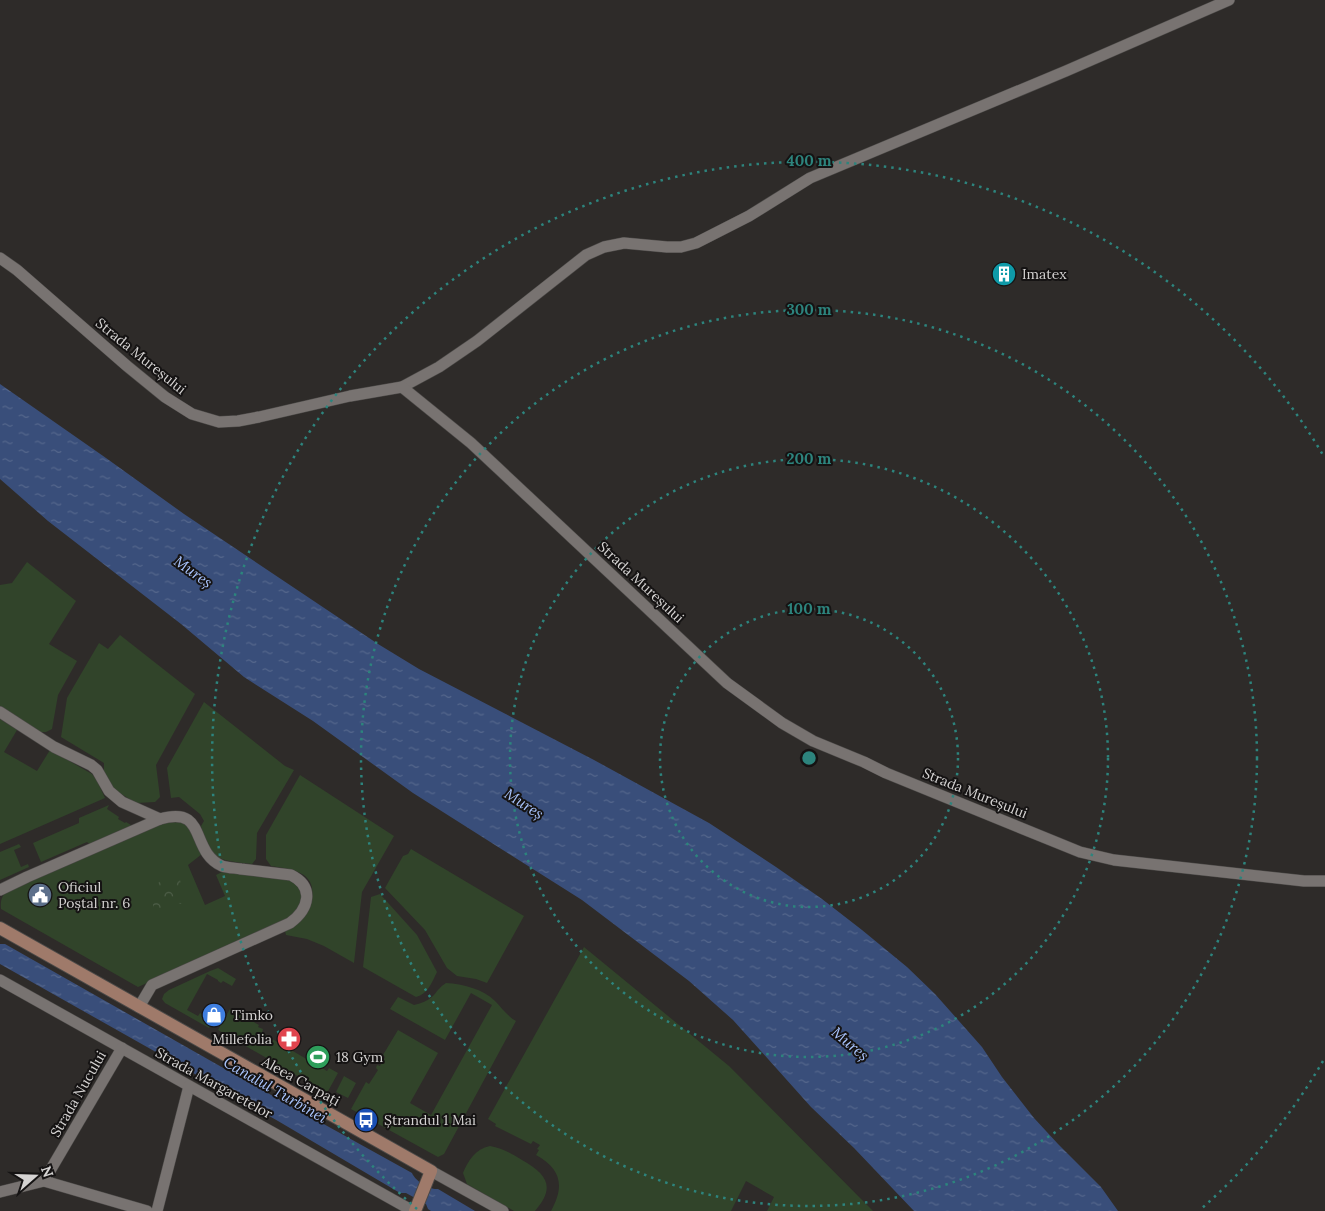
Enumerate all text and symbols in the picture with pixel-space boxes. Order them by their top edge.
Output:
text: 400 m [786,151,832,170]
building icon: Imatex [991,261,1017,287]
place label: Imatex [1022,265,1067,283]
text: 300 m [786,300,832,319]
street label: Strada Mureșului [92,314,190,398]
text: 200 m [787,449,832,468]
street label: Strada Mureșului [594,537,688,627]
water label: Mureș [170,551,216,592]
text: 100 m [788,599,831,618]
centre of rings [800,749,818,767]
street label: Strada Mureșului [920,764,1030,822]
water label: Mureș [501,784,547,823]
place label: Oficiul Poștal nr. 6 [58,878,130,912]
public building icon: Oficiul Poștal nr. 6 [27,882,53,908]
shop icon: Timko [201,1002,227,1028]
place label: Timko [232,1006,273,1024]
water label: Mureș [828,1023,873,1065]
pharmacy icon: Millefolia [276,1026,302,1052]
place label: Millefolia [212,1030,272,1048]
street label: Strada Margaretelor [152,1043,276,1123]
sports icon: 18 Gym [305,1044,331,1070]
street label: Strada Nucului [46,1048,110,1140]
place label: 18 Gym [336,1048,384,1066]
water label: Canalul Turbinei [220,1052,330,1127]
street label: Aleea Carpați [258,1052,343,1110]
bus stop icon: Ștrandul 1 Mai [353,1107,379,1133]
place label: Ștrandul 1 Mai [384,1111,476,1129]
north arrow [10,1151,60,1201]
text: N [37,1163,58,1180]

